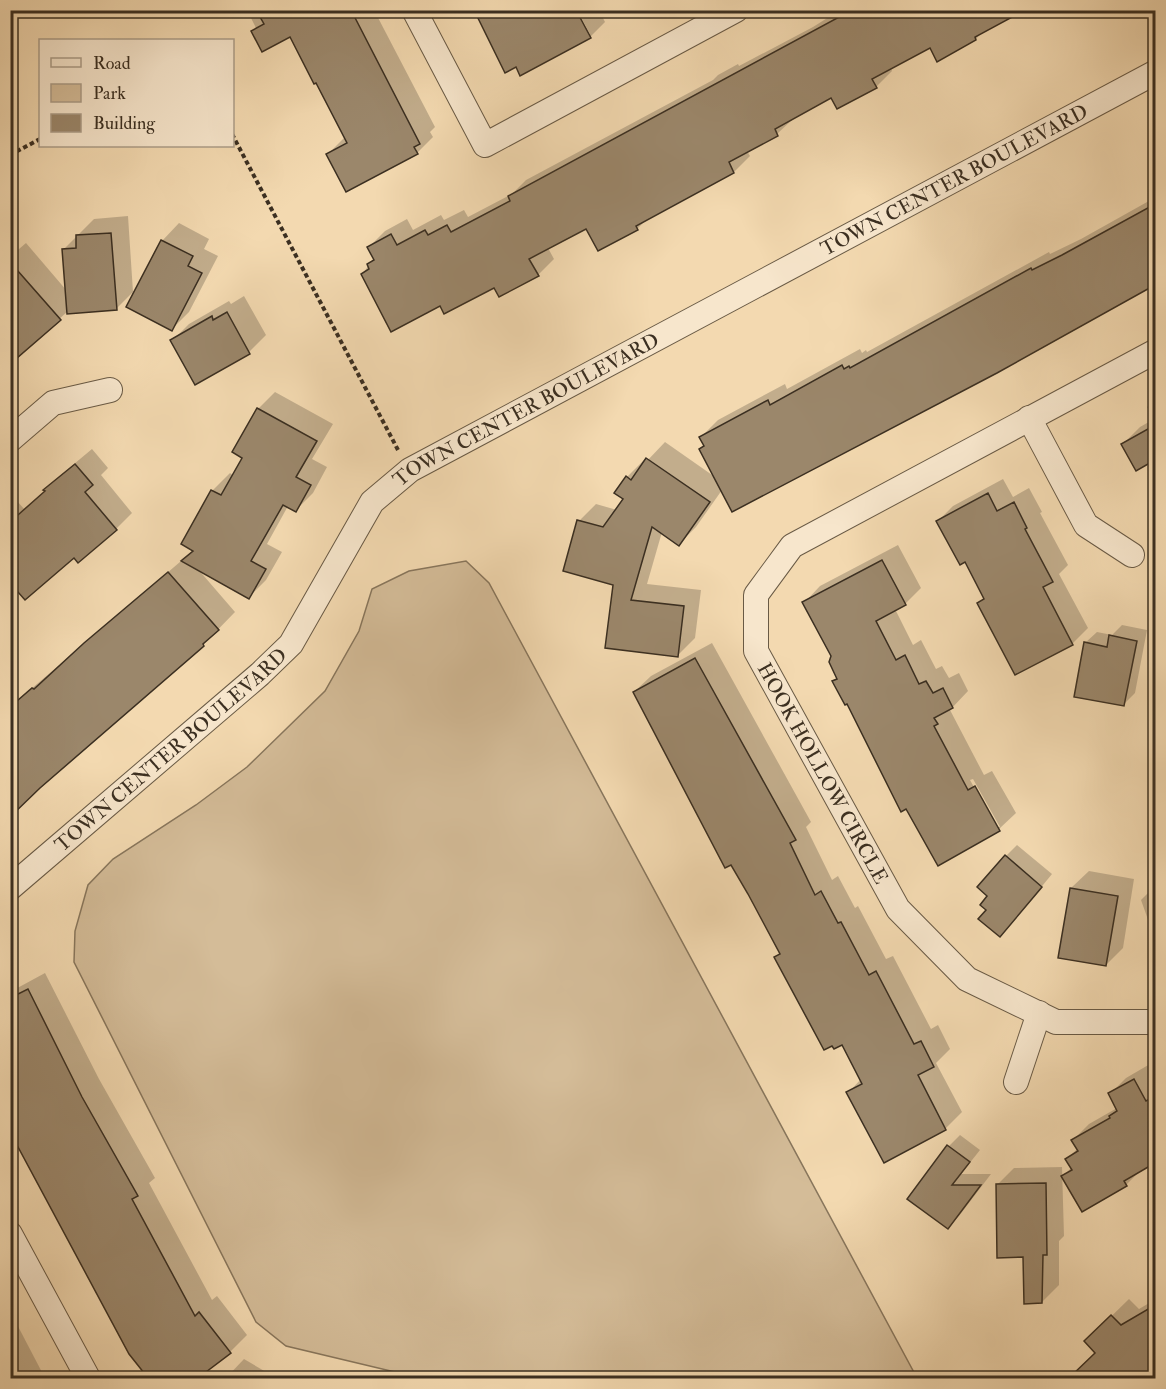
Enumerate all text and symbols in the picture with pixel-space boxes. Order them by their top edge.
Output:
legend [39,39,234,147]
text: Road [93,52,131,75]
text: Park [93,82,126,105]
street label: TOWN CENTER BOULEVARD [816,99,1092,262]
text: Building [93,112,156,135]
street label: TOWN CENTER BOULEVARD [388,328,663,492]
street label: TOWN CENTER BOULEVARD [50,643,292,857]
street label: HOOK HOLLOW CIRCLE [752,658,894,888]

